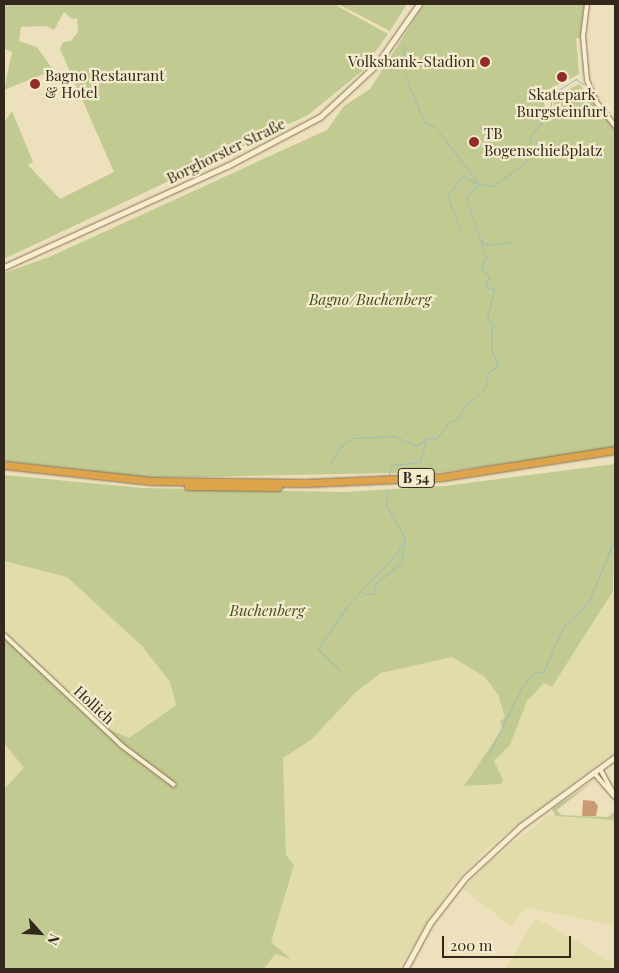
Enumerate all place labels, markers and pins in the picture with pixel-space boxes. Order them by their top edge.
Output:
place label: Volksbank-Stadion [348,53,475,71]
marker: Volksbank-Stadion [479,56,491,68]
place label: Bagno Restaurant & Hotel [45,66,165,101]
marker: Skatepark Burgsteinfurt [556,71,568,83]
marker: Bagno Restaurant & Hotel [29,78,41,90]
place label: Skatepark Burgsteinfurt [516,85,608,120]
place label: TB Bogenschießplatz [484,124,602,159]
marker: TB Bogenschießplatz [468,136,480,148]

